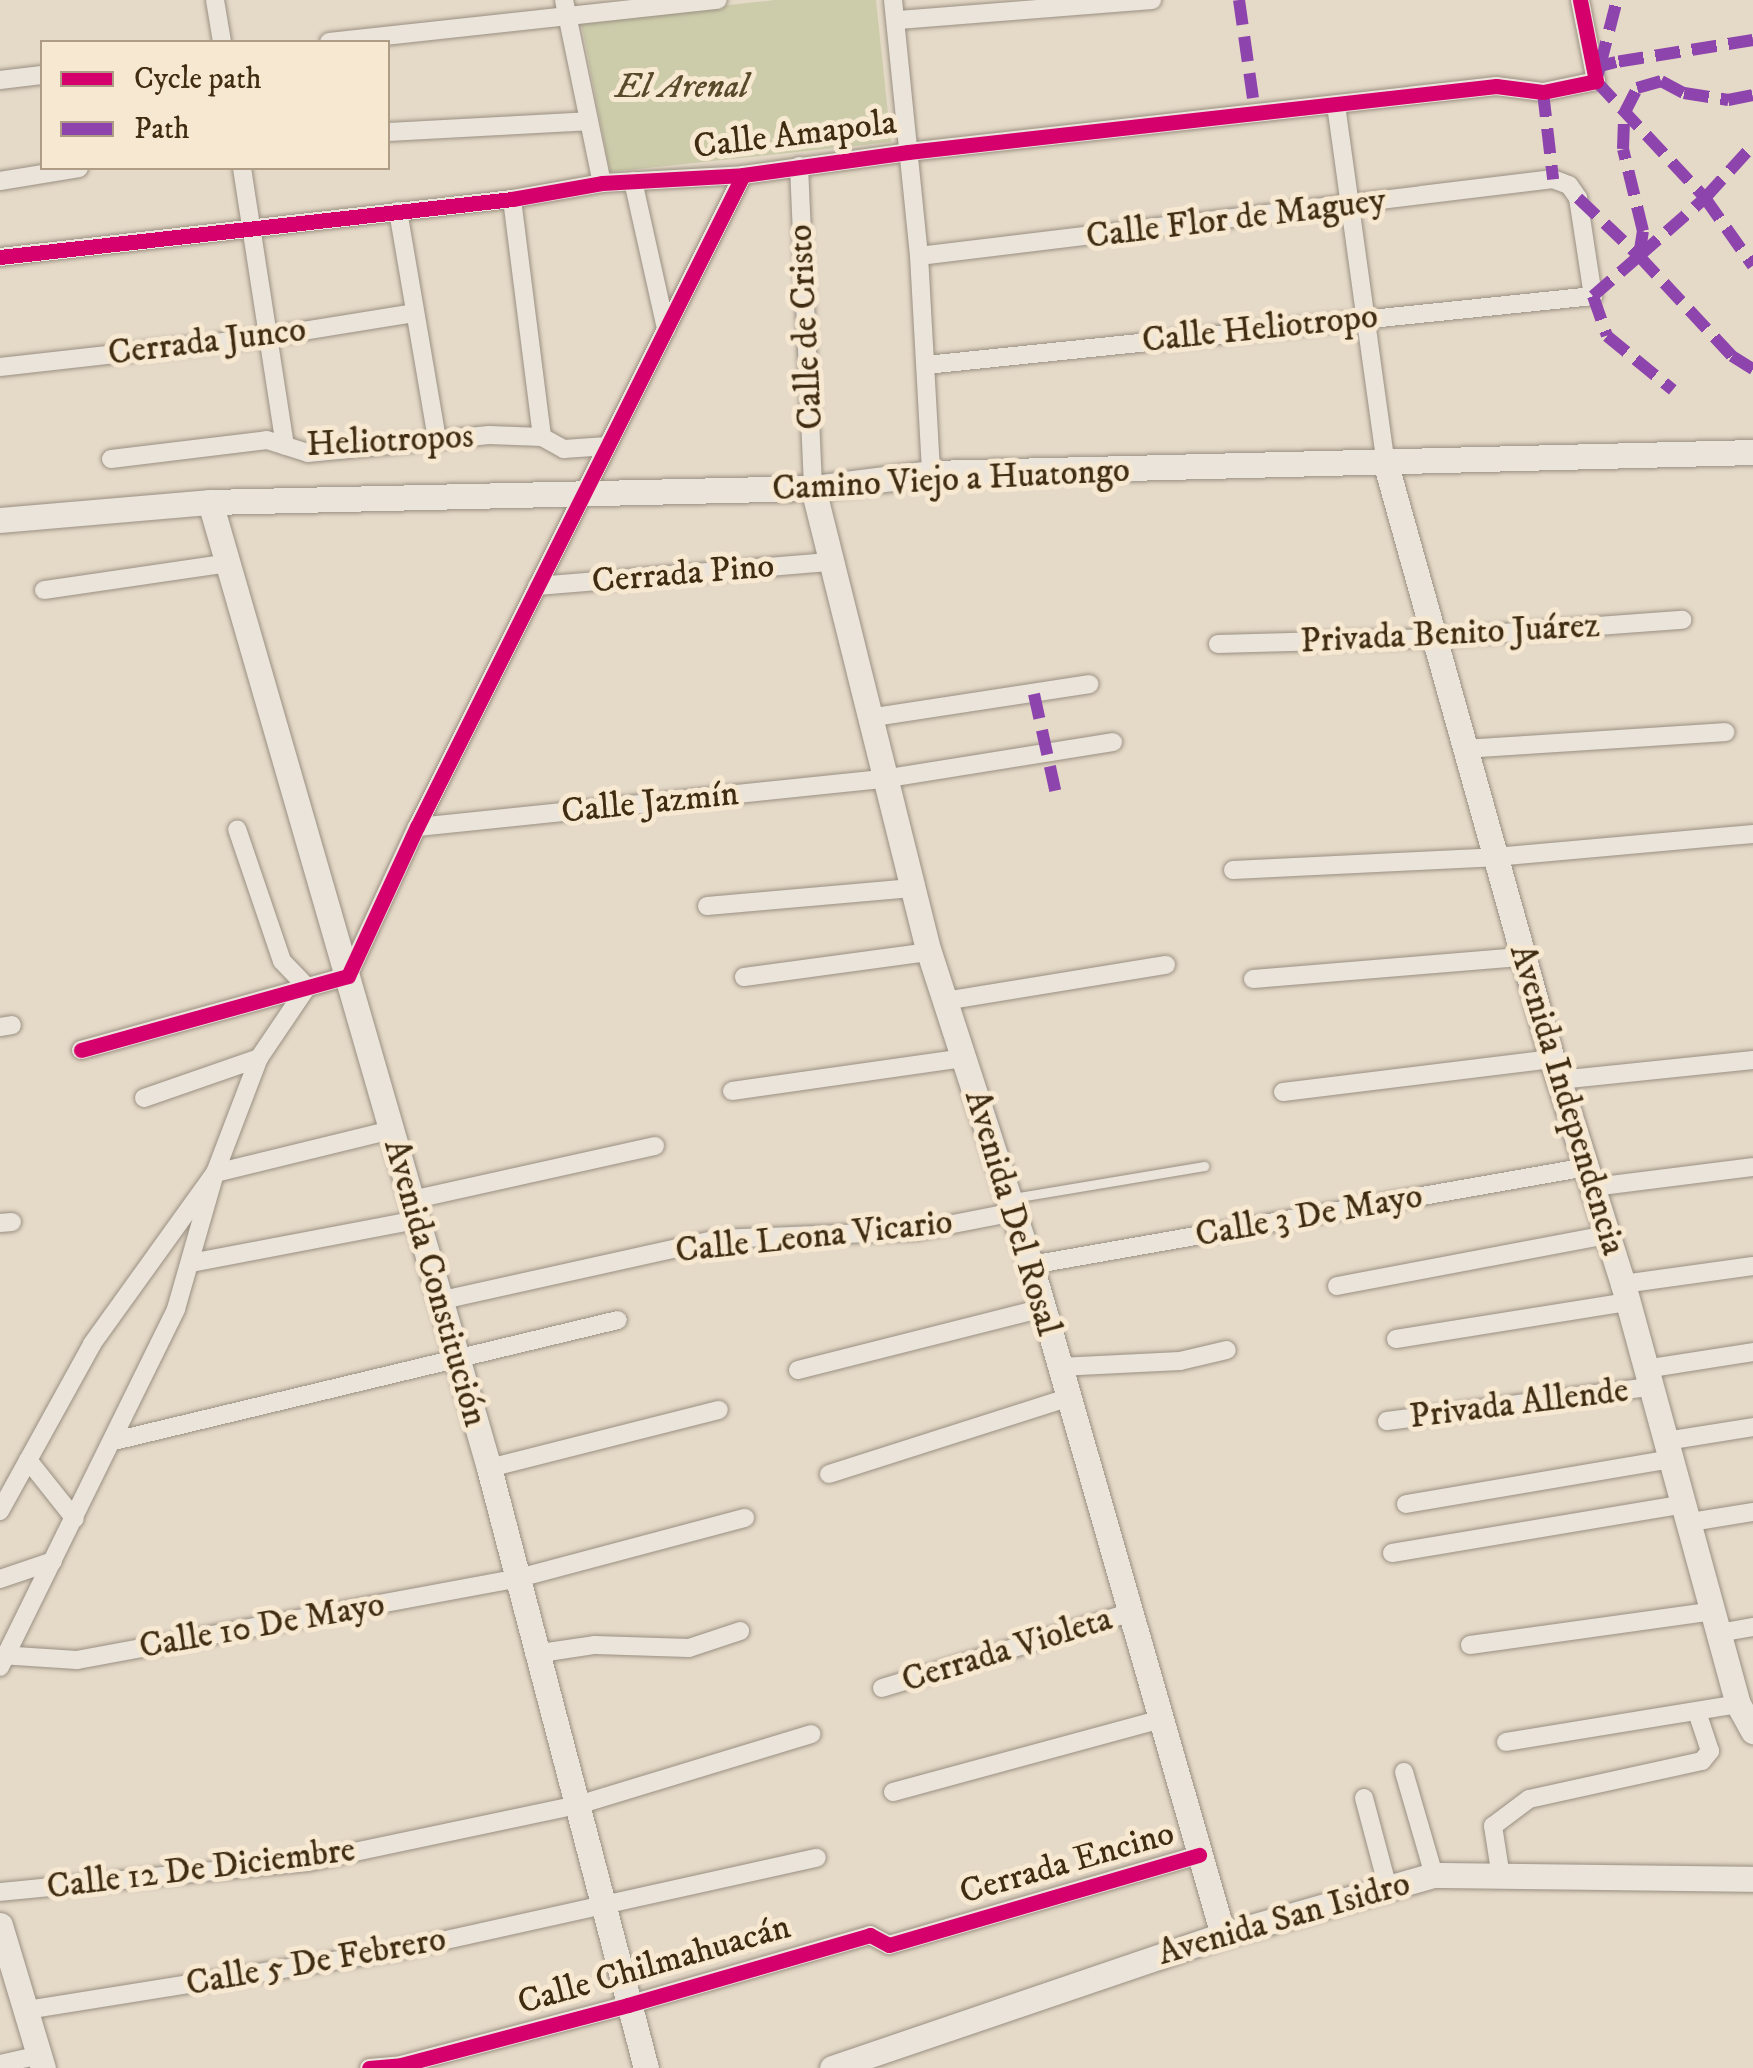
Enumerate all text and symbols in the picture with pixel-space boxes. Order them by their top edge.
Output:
legend [40,40,390,170]
text: Cycle path [134,61,262,98]
park label: El Arenal [616,66,748,108]
street label: Calle Amapola [691,102,899,168]
text: Path [134,111,190,148]
street label: Calle Flor de Maguey [1084,180,1388,258]
street label: Calle de Cristo [780,223,832,431]
street label: Calle Heliotropo [1140,296,1380,362]
street label: Cerrada Junco [106,309,308,375]
street label: Heliotropos [305,416,475,466]
street label: Camino Viejo a Huatongo [771,450,1131,510]
street label: Cerrada Pino [590,545,776,603]
street label: Privada Benito Juárez [1299,605,1601,663]
street label: Calle Jazmín [559,773,741,833]
street label: Avenida Independencia [1500,940,1634,1260]
street label: Avenida Del Rosal [955,1085,1069,1341]
street label: Avenida Constitución [374,1135,496,1431]
street label: Calle 3 De Mayo [1192,1175,1426,1257]
street label: Calle Leona Vicario [673,1202,955,1272]
street label: Privada Allende [1407,1370,1631,1438]
street label: Calle 10 De Mayo [136,1584,388,1668]
street label: Cerrada Violeta [897,1598,1117,1702]
street label: Cerrada Encino [955,1812,1179,1914]
street label: Calle 12 De Diciembre [44,1829,358,1909]
street label: Avenida San Isidro [1153,1863,1415,1975]
street label: Calle Chilmahuacán [513,1906,795,2024]
street label: Calle 5 De Febrero [183,1918,449,2006]

